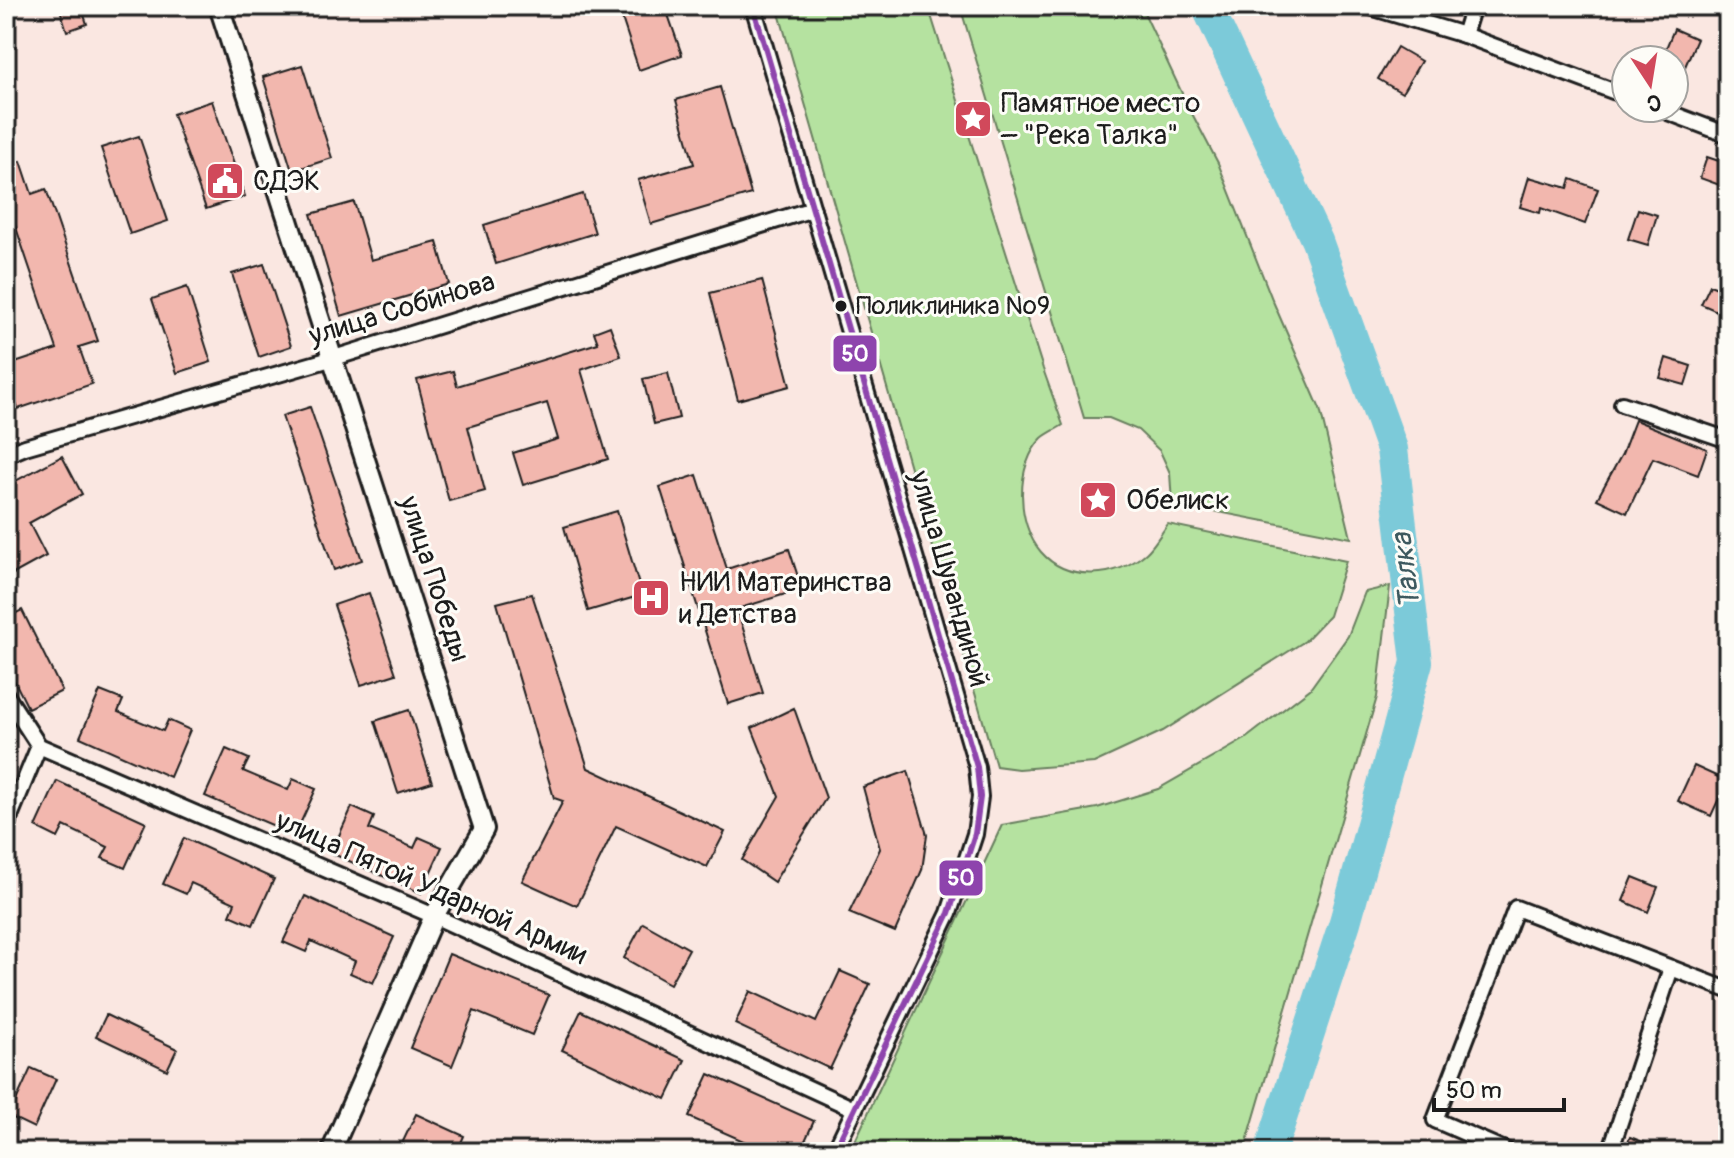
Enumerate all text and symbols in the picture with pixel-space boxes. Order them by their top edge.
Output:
north arrow [1610,44,1690,124]
place label: Памятное место – "Река Талка" [1000,86,1200,153]
text: С [1644,87,1664,118]
place icon: Памятное место – "Река Талка" [952,98,994,140]
public building icon: СДЭК [204,160,246,202]
place label: СДЭК [253,164,320,199]
street label: улица Собинова [304,264,499,354]
place label: Поликлиника №9 [856,290,1050,322]
marker: Поликлиника №9 [833,298,849,314]
line badge: 50 [832,334,878,373]
text: 50 [842,340,868,368]
street label: улица Шувандиной [901,466,997,691]
place icon: Обелиск [1077,479,1119,521]
place label: Обелиск [1126,483,1230,518]
street label: улица Победы [390,491,477,666]
water label: Талка [1383,529,1429,611]
place label: НИИ Материнства и Детства [679,565,892,632]
hospital icon: НИИ Материнства и Детства [630,577,672,619]
street label: улица Пятой Ударной Армии [269,803,592,973]
line badge: 50 [938,859,984,897]
text: 50 [948,864,974,892]
scale bar [1434,1062,1564,1112]
text: 50 m [1446,1076,1502,1105]

